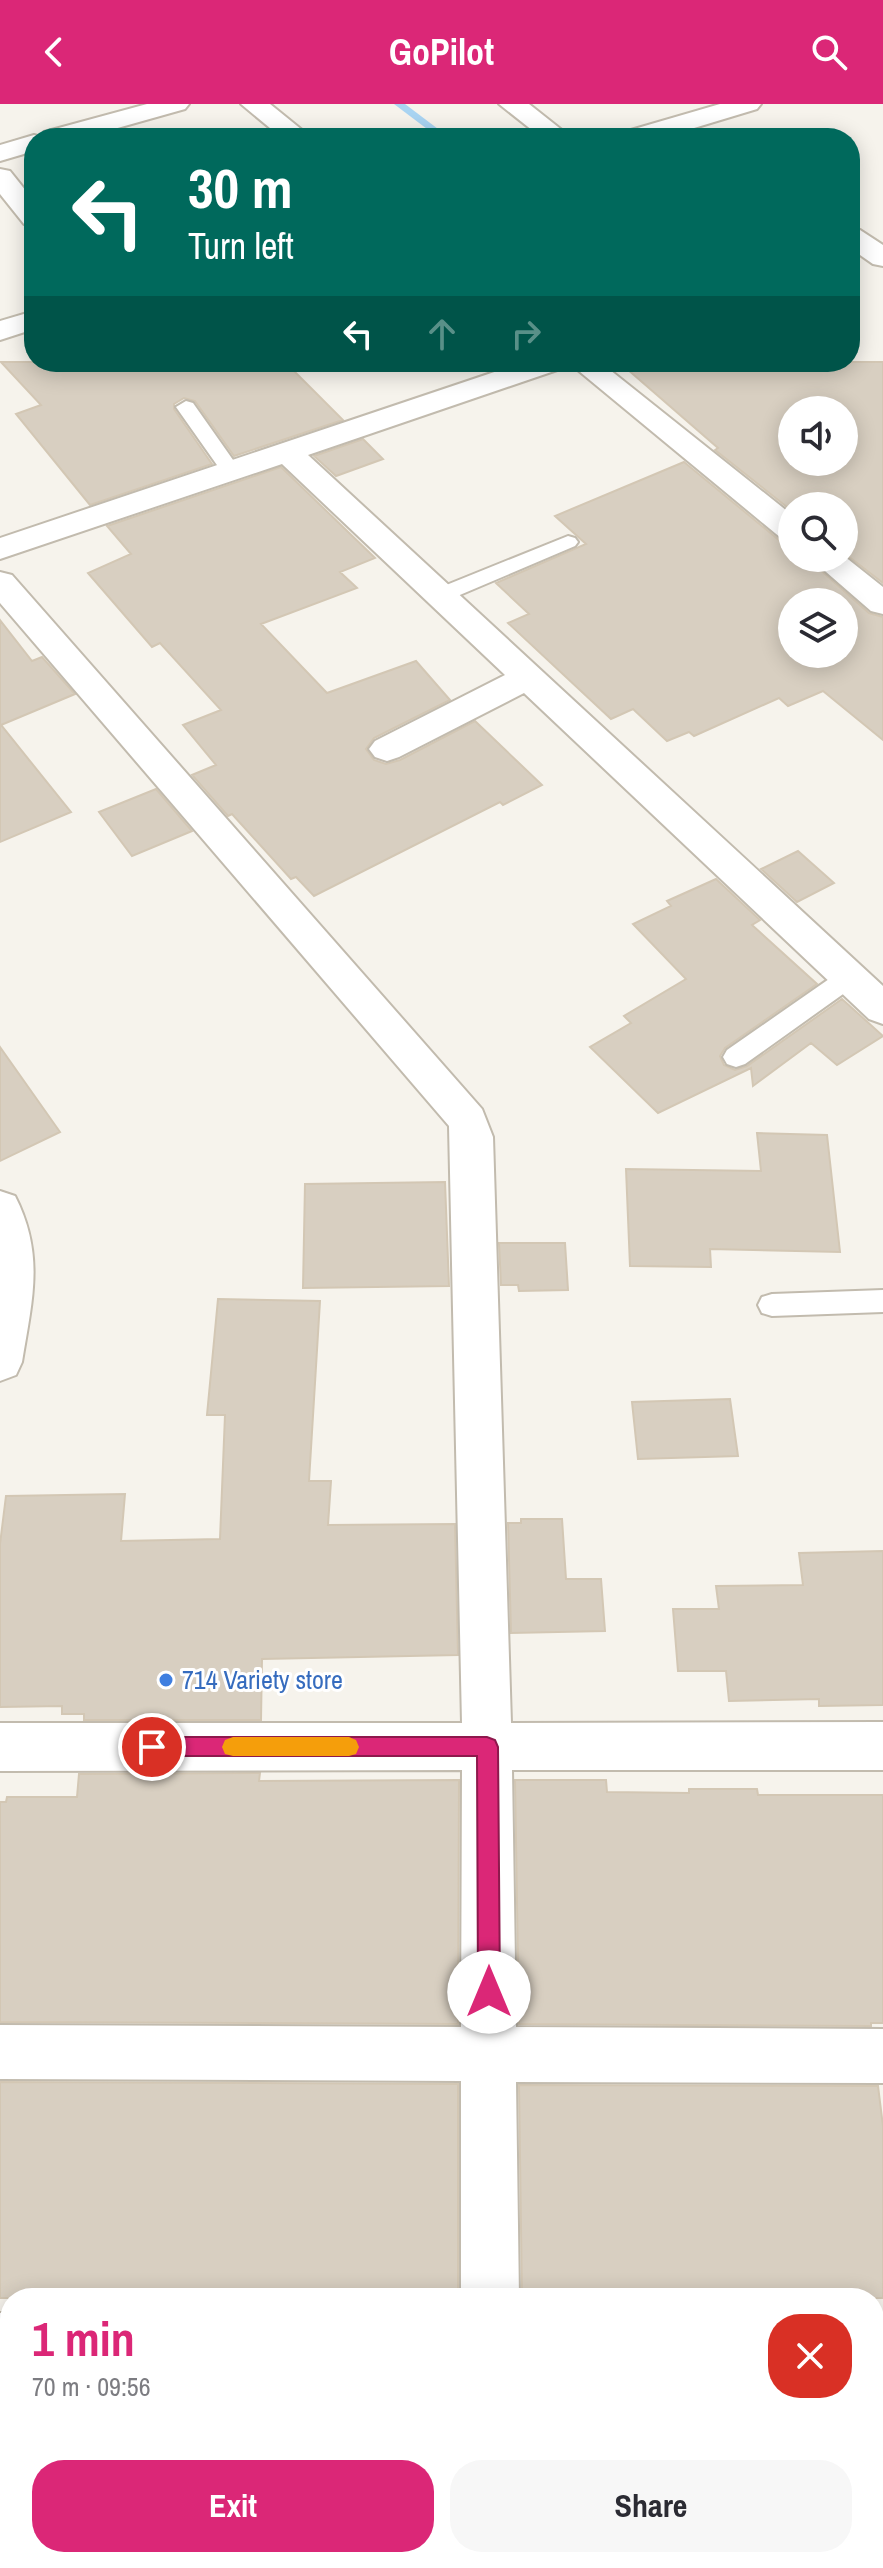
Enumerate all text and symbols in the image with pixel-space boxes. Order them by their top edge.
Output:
text: GoPilot [389,28,494,76]
icon: back [32,30,76,74]
icon: search [807,30,851,74]
text: 30 m [188,150,293,225]
icon: left [56,160,160,264]
text: Turn left [188,222,294,270]
icon: left [336,312,380,356]
icon: ahead [420,312,464,356]
icon: right [504,312,548,356]
map controls [778,396,858,668]
button: sound [778,396,858,476]
button: search [778,492,858,572]
button: layers [778,588,858,668]
place label: 714 Variety store [182,1662,343,1697]
marker: 714 Variety store [157,1671,175,1689]
pin [118,1713,186,1781]
icon: arrive [130,1725,174,1769]
position arrow [447,1950,531,2034]
text: 1 min [32,2306,135,2371]
button: close [768,2314,852,2398]
text: 70 m · 09:56 [32,2369,151,2404]
button: Exit [32,2460,434,2552]
button: Share [450,2460,852,2552]

